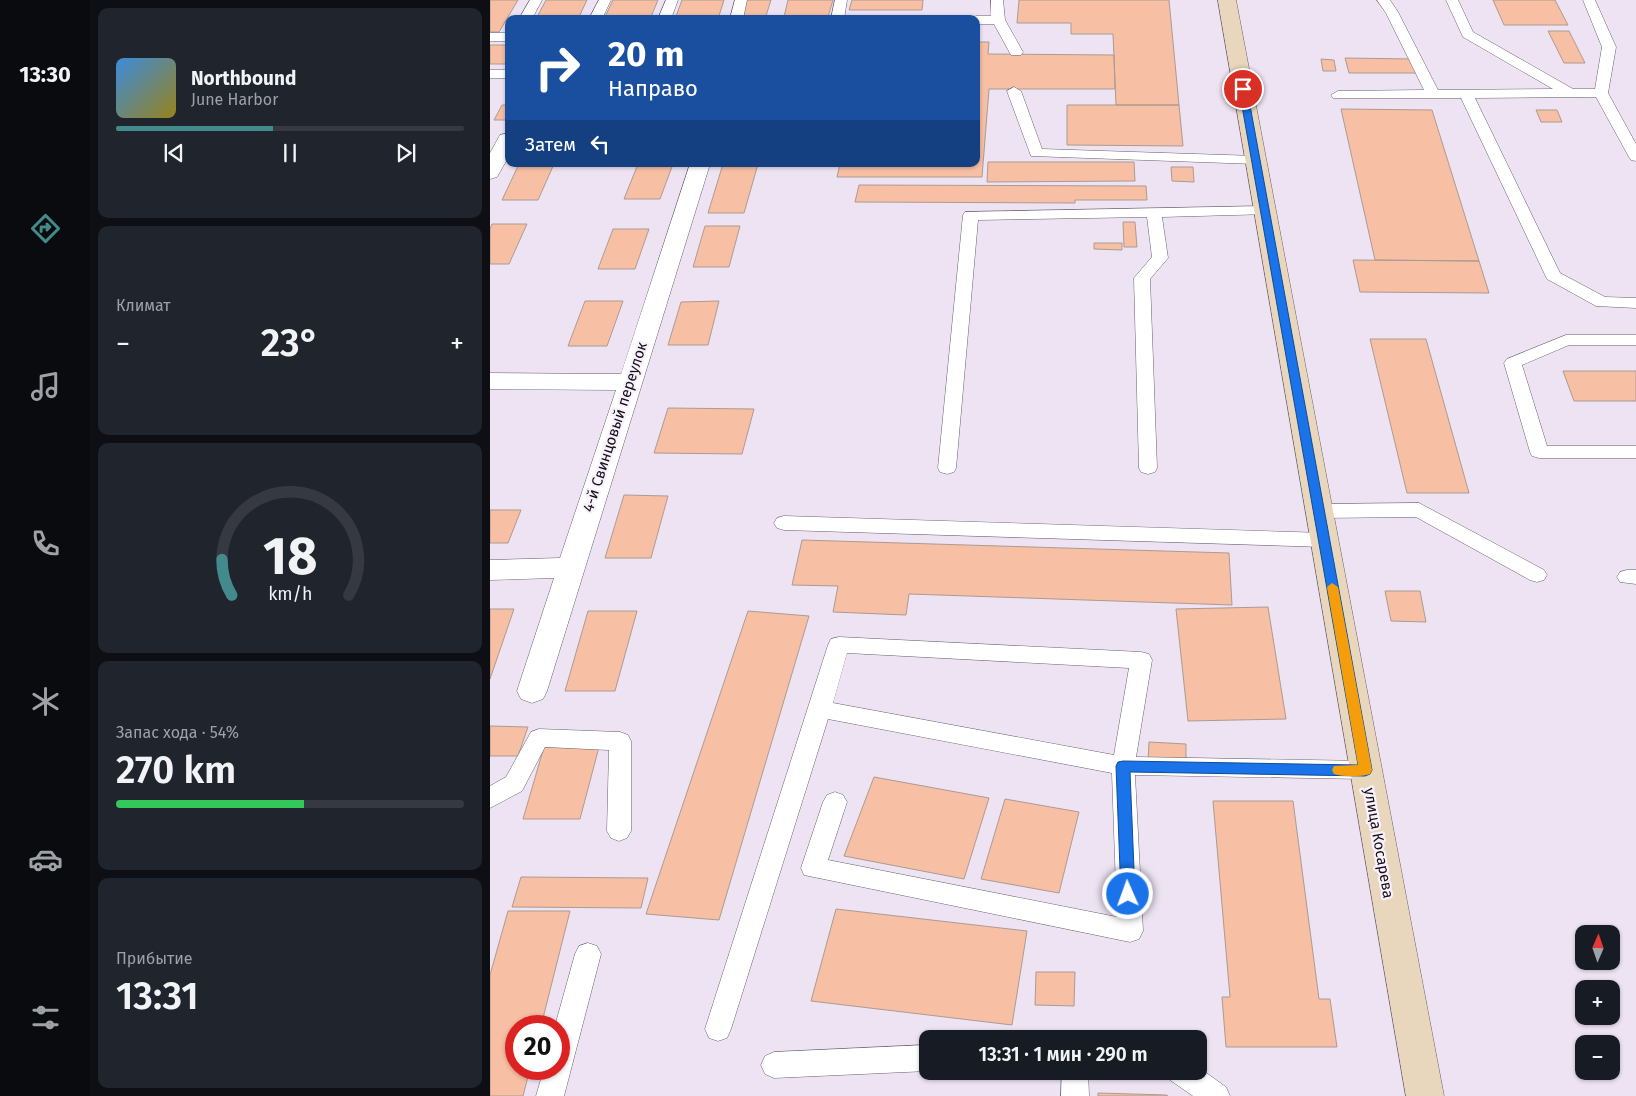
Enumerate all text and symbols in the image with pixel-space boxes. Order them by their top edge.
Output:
text: 20 m [608,33,684,75]
icon: right [525,35,590,100]
text: 13:30 [19,61,71,88]
text: Northbound [191,67,296,90]
pin [1222,68,1264,110]
text: Направо [608,75,698,102]
icon: arrive [1229,75,1257,103]
text: June Harbor [191,90,278,109]
icon: left [586,130,614,158]
text: Затем [525,133,576,156]
icon: previous [160,139,188,167]
icon: pause [276,139,304,167]
icon: next [392,139,420,167]
icon: directions [28,211,63,246]
text: Климат [116,296,171,315]
text: 23° [261,320,319,366]
text: − [116,327,130,360]
text: + [450,327,464,360]
street label: 4-й Свинцовый переулок [579,339,651,514]
icon: music [28,369,63,404]
text: 18 [263,525,317,588]
icon: phone [28,526,63,561]
text: km/h [268,583,312,605]
icon: climate [28,684,63,719]
text: Запас хода · 54% [116,723,239,742]
text: 270 km [116,747,236,793]
street label: улица Косарева [1360,786,1398,900]
icon: car [28,842,63,877]
position arrow [1101,867,1153,919]
north arrow [1575,925,1620,970]
map controls [1575,925,1620,1080]
text: Прибытие [116,949,192,968]
text: 13:31 [116,973,199,1019]
button: + [1575,980,1620,1025]
icon: filters [28,1000,63,1035]
speed limit sign: 20 [505,1015,570,1080]
button: − [1575,1035,1620,1080]
text: 13:31 · 1 мин · 290 m [978,1043,1148,1066]

